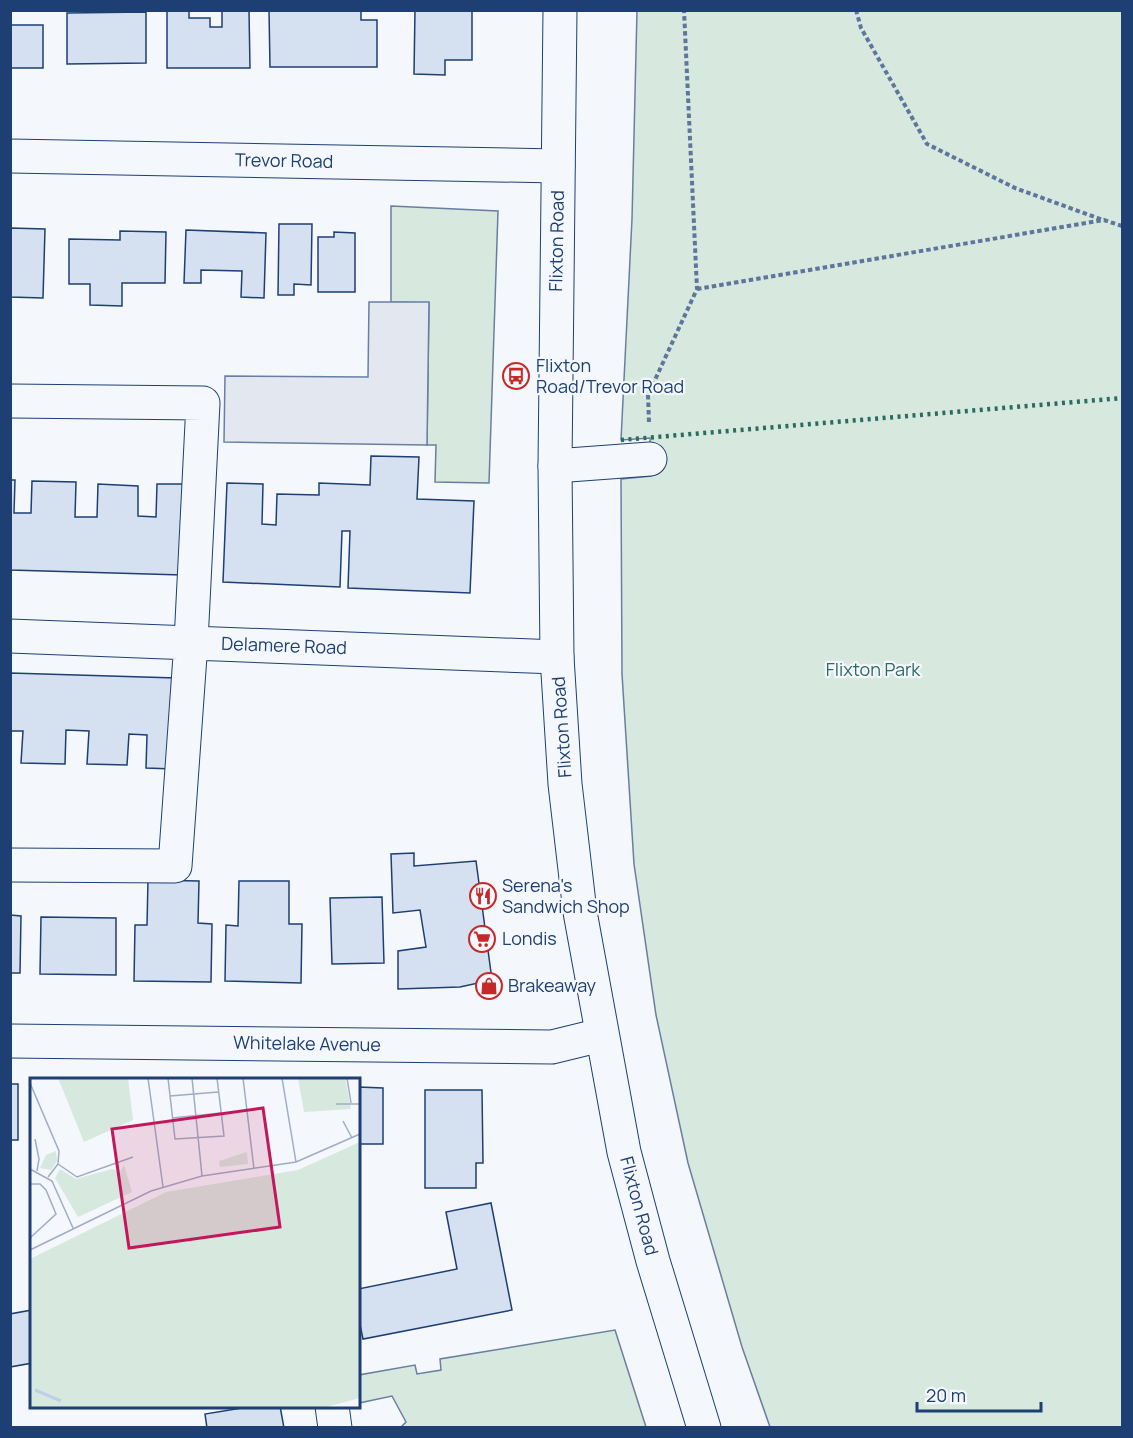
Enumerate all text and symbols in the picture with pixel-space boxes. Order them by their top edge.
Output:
street label: Trevor Road [235,147,333,173]
street label: Flixton Road [543,190,569,292]
place label: Flixton Road/Trevor Road [536,353,684,398]
bus stop icon: Flixton Road/Trevor Road [501,361,531,391]
street label: Delamere Road [221,631,347,659]
park label: Flixton Park [826,657,921,681]
street label: Flixton Road [545,676,577,778]
place label: Serena's Sandwich Shop [502,873,630,918]
restaurant icon: Serena's Sandwich Shop [468,881,498,911]
supermarket icon: Londis [467,924,497,954]
place label: Londis [502,926,557,950]
shop icon: Brakeaway [474,971,504,1001]
place label: Brakeaway [508,973,597,997]
street label: Whitelake Avenue [233,1030,381,1056]
inset map [30,1078,360,1408]
street label: Flixton Road [615,1154,665,1258]
scale bar [917,1375,1042,1413]
text: 20 m [926,1383,966,1407]

